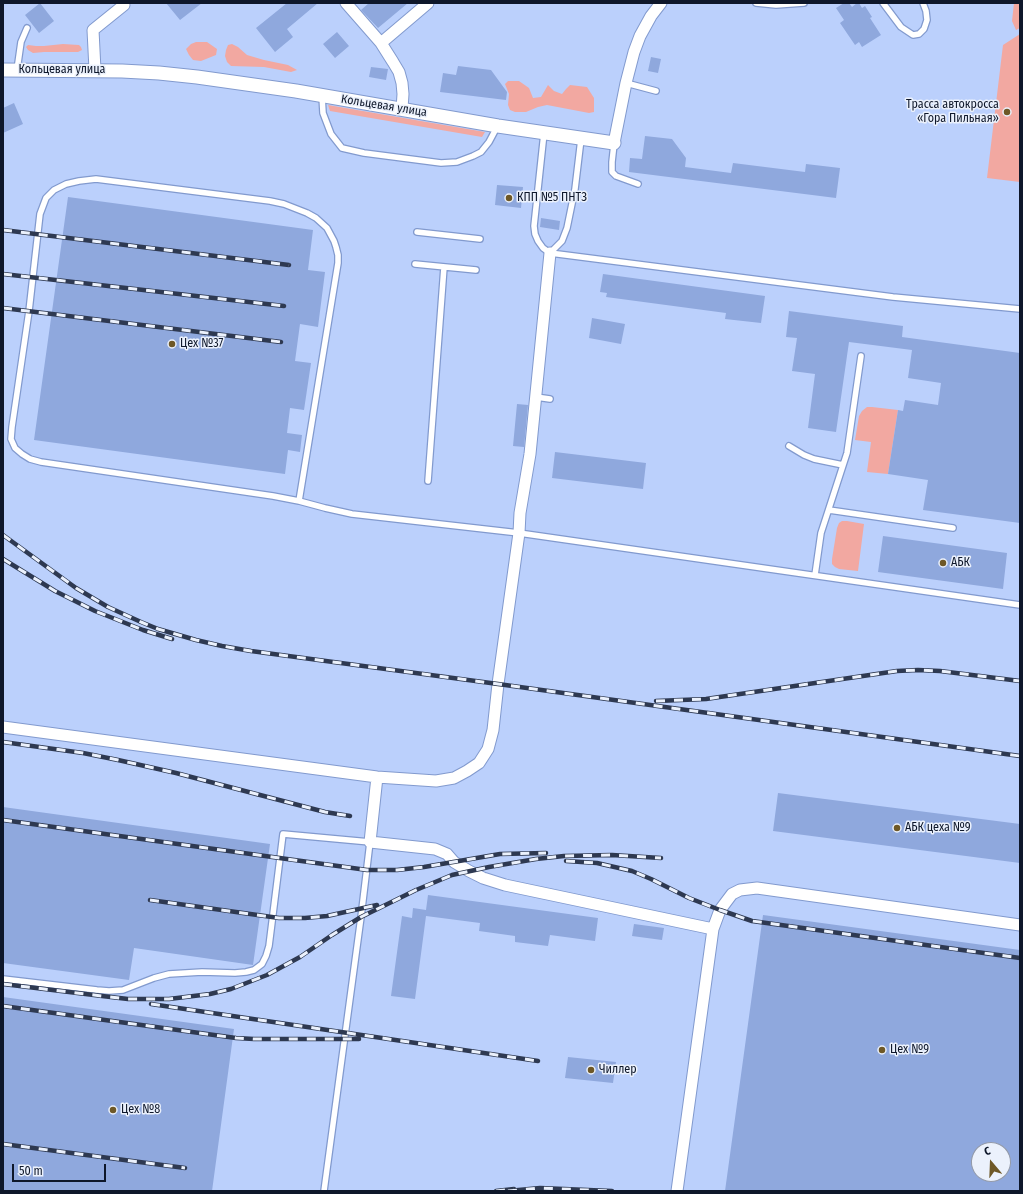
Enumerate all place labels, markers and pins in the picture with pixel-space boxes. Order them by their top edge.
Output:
place label: Трасса автокросса «Гора Пильная» [906,98,999,126]
marker: Трасса автокросса «Гора Пильная» [1002,107,1012,117]
place label: КПП №5 ПНТЗ [517,191,587,205]
marker: КПП №5 ПНТЗ [504,193,514,203]
place label: Цех №37 [180,337,223,351]
marker: Цех №37 [167,339,177,349]
place label: АБК [951,556,970,570]
marker: АБК [938,558,948,568]
place label: АБК цеха №9 [905,821,971,835]
marker: АБК цеха №9 [892,823,902,833]
place label: Цех №9 [890,1043,929,1057]
marker: Цех №9 [877,1045,887,1055]
place label: Чиллер [599,1063,637,1077]
marker: Чиллер [586,1065,596,1075]
place label: Цех №8 [121,1103,160,1117]
marker: Цех №8 [108,1105,118,1115]

